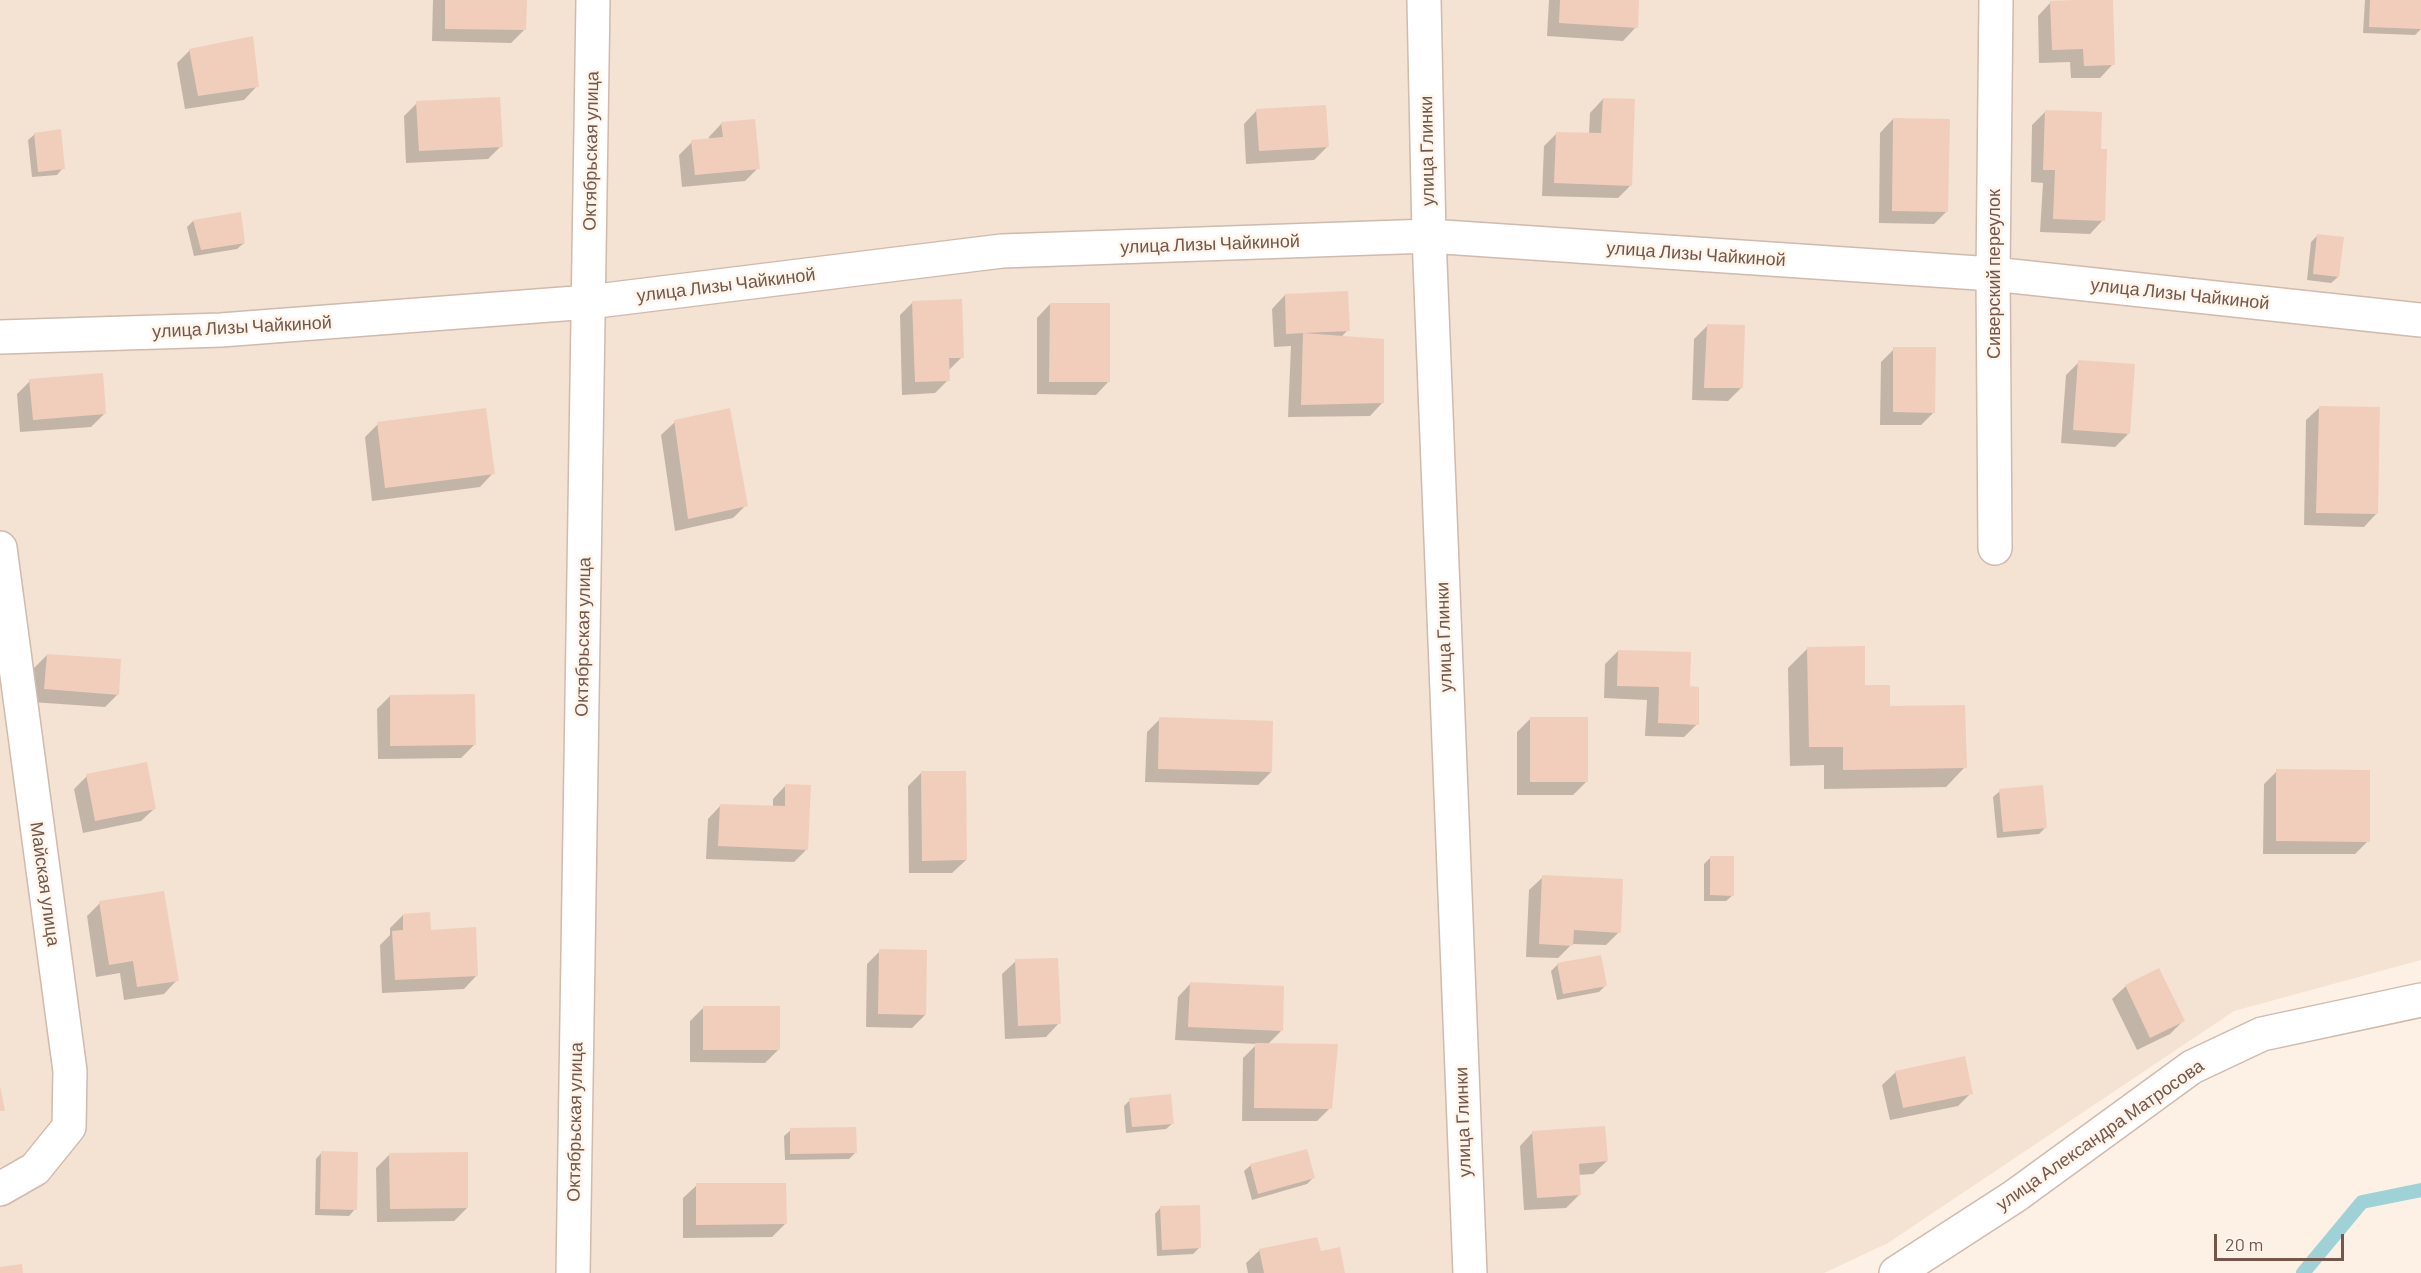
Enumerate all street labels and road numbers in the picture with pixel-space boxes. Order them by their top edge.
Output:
street label: Октябрьская улица [579,71,603,231]
street label: улица Глинки [1415,96,1439,206]
street label: Сиверский переулок [1983,189,2005,359]
street label: улица Лизы Чайкиной [1120,230,1300,258]
street label: улица Лизы Чайкиной [1606,237,1786,271]
street label: улица Лизы Чайкиной [635,263,817,307]
street label: улица Лизы Чайкиной [2089,274,2271,314]
street label: улица Лизы Чайкиной [152,312,332,342]
street label: Октябрьская улица [571,557,595,717]
street label: улица Глинки [1431,582,1457,692]
street label: Майская улица [26,820,64,948]
street label: Октябрьская улица [563,1042,587,1202]
street label: улица Александра Матросова [1992,1055,2208,1215]
street label: улица Глинки [1450,1067,1476,1177]

